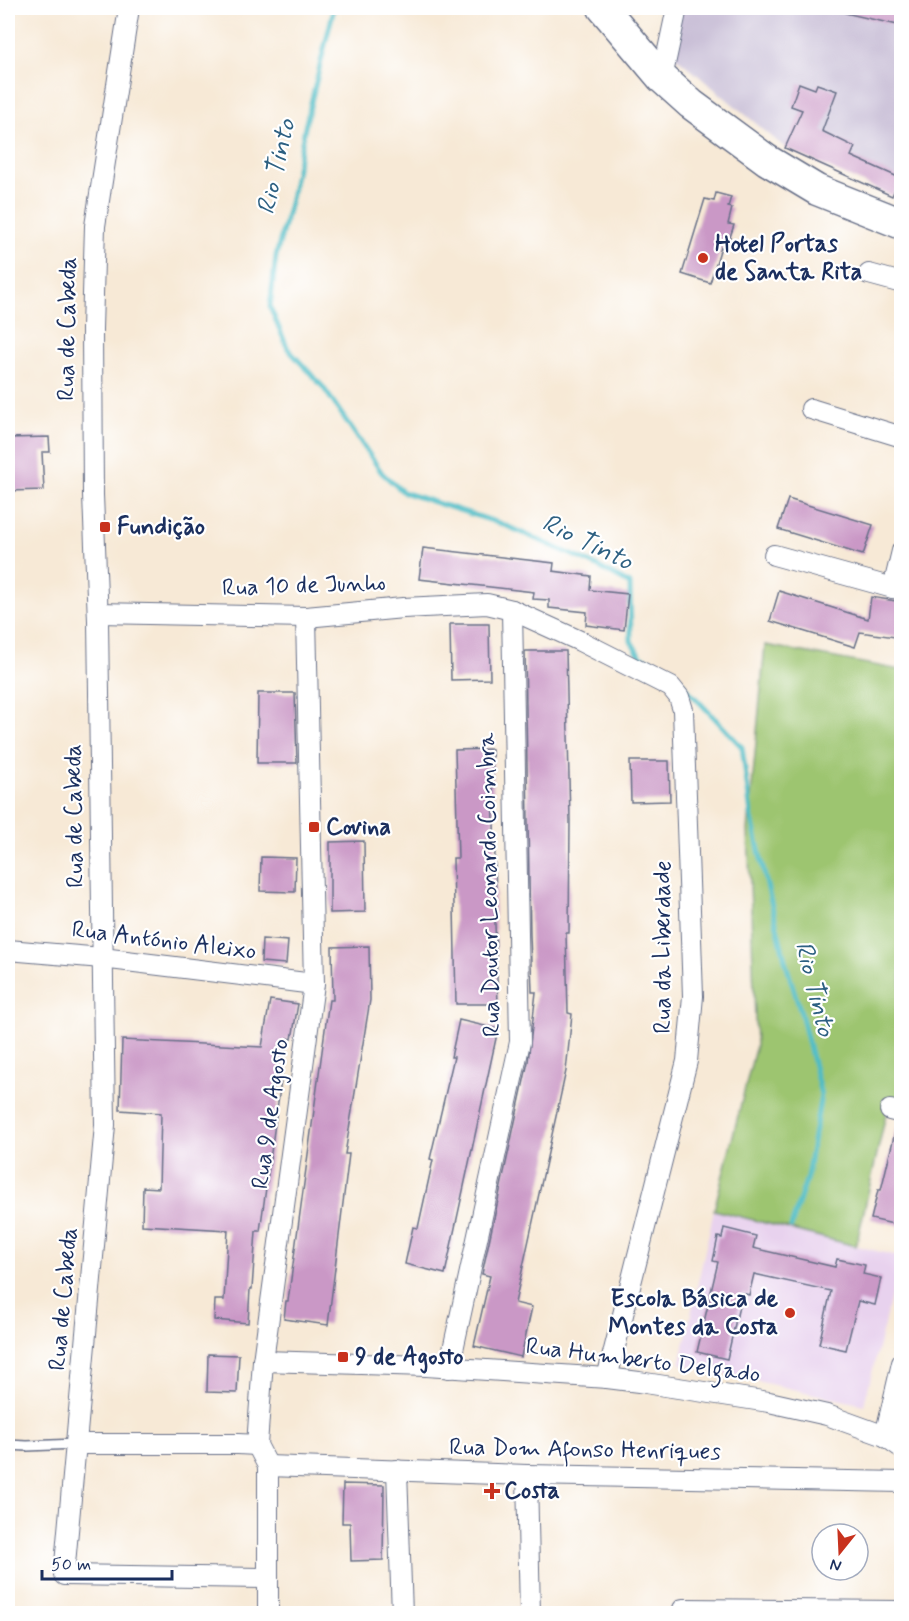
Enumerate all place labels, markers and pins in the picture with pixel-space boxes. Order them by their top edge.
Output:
place label: Hotel Portas de Santa Rita [715,229,862,288]
marker: Hotel Portas de Santa Rita [696,251,710,265]
place label: Fundição [117,512,205,543]
marker: Fundição [98,520,112,534]
place label: Covina [326,812,391,843]
marker: Covina [307,820,321,834]
place label: Escola Básica de Montes da Costa [608,1284,779,1343]
marker: Escola Básica de Montes da Costa [783,1306,797,1320]
place label: 9 de Agosto [355,1342,464,1374]
marker: 9 de Agosto [336,1350,350,1364]
place label: Costa [504,1476,560,1507]
marker: Costa [485,1484,499,1498]

